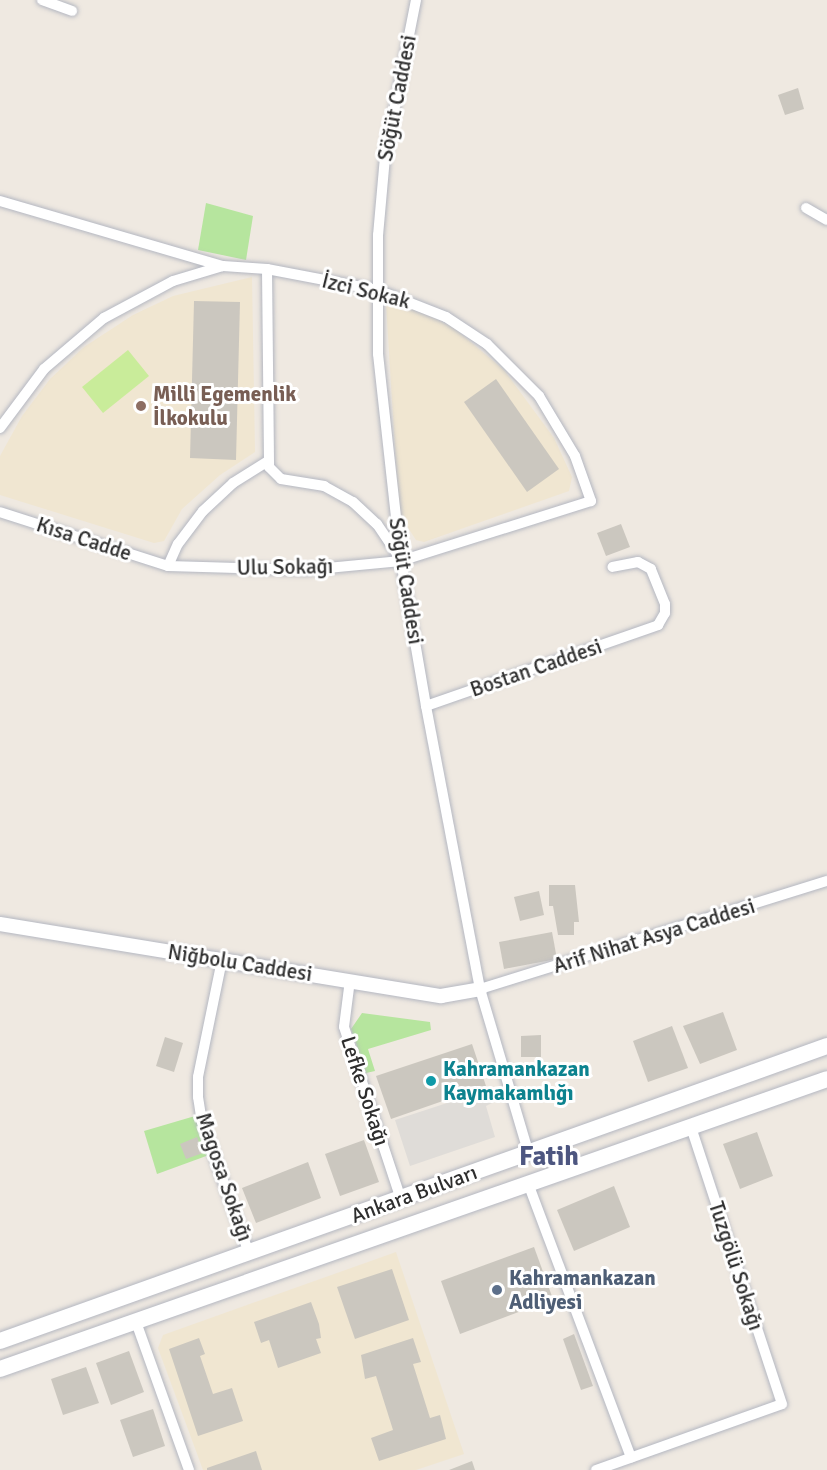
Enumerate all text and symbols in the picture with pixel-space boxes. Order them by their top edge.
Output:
street label: Söğüt Caddesi [372,33,422,163]
street label: İzci Sokak [319,268,413,314]
place label: Milli Egemenlik İlkokulu [153,381,296,431]
marker: Milli Egemenlik İlkokulu [134,399,148,413]
street label: Kısa Cadde [33,512,135,566]
street label: Söğüt Caddesi [384,516,428,646]
street label: Ulu Sokağı [237,554,333,580]
street label: Bostan Caddesi [467,634,605,702]
street label: Arif Nihat Asya Caddesi [550,893,758,979]
street label: Niğbolu Caddesi [166,939,314,987]
street label: Lefke Sokağı [335,1033,395,1149]
place label: Kahramankazan Kaymakamlığı [443,1056,590,1106]
marker: Kahramankazan Kaymakamlığı [424,1074,438,1088]
street label: Magosa Sokağı [190,1109,258,1245]
district label: Fatih [519,1141,579,1173]
street label: Ankara Bulvarı [347,1160,481,1228]
street label: Tuzgölü Sokağı [703,1198,769,1334]
place label: Kahramankazan Adliyesi [509,1265,656,1315]
marker: Kahramankazan Adliyesi [490,1283,504,1297]

